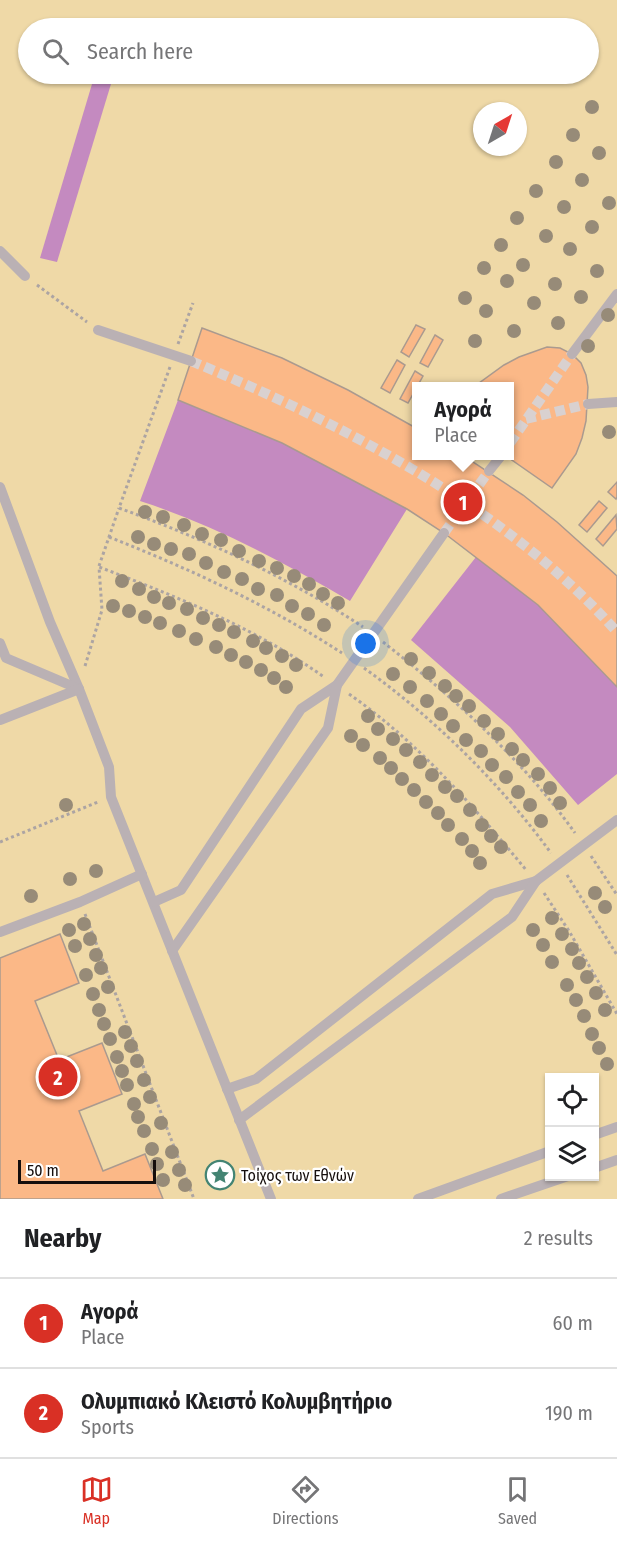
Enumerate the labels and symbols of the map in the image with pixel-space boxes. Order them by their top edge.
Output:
north arrow [473,102,527,156]
pin: 1 [444,480,482,524]
your location [351,629,380,658]
pin: 2 [38,1054,78,1100]
scale bar [18,1157,156,1184]
place icon: Τοίχος των Εθνών [204,1159,236,1191]
place label: Τοίχος των Εθνών [241,1166,354,1185]

